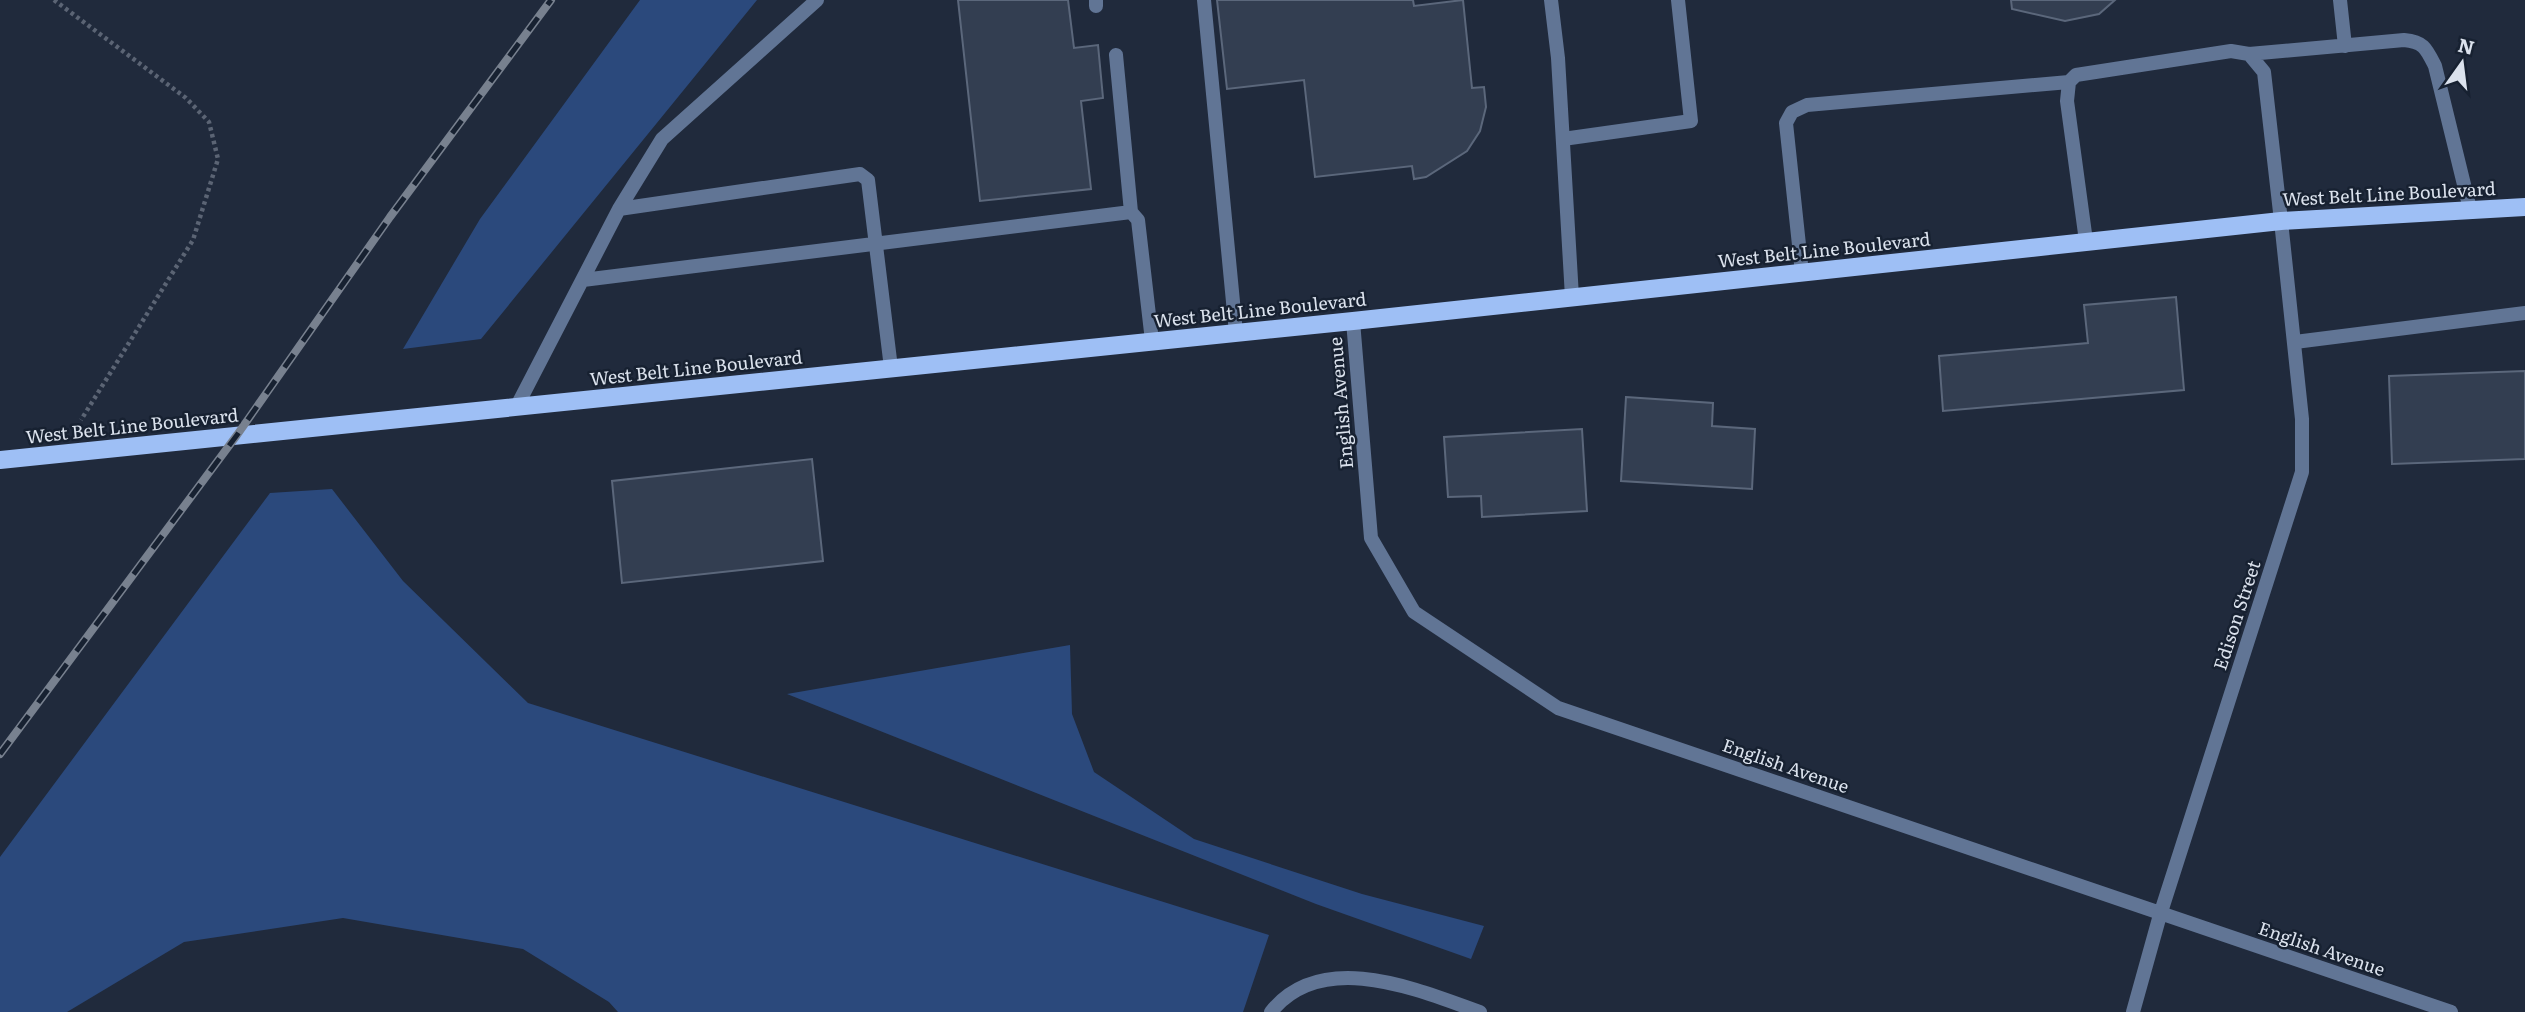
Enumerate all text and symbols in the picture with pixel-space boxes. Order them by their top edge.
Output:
north arrow [2427,28,2497,98]
text: N [2455,30,2478,61]
street label: West Belt Line Boulevard [2282,174,2496,212]
street label: West Belt Line Boulevard [1716,224,1932,274]
street label: West Belt Line Boulevard [1152,284,1368,334]
street label: English Avenue [1321,336,1359,470]
street label: West Belt Line Boulevard [588,342,804,392]
street label: West Belt Line Boulevard [24,400,240,450]
street label: Edison Street [2206,556,2267,673]
street label: English Avenue [1719,731,1853,799]
street label: English Avenue [2255,914,2389,982]

